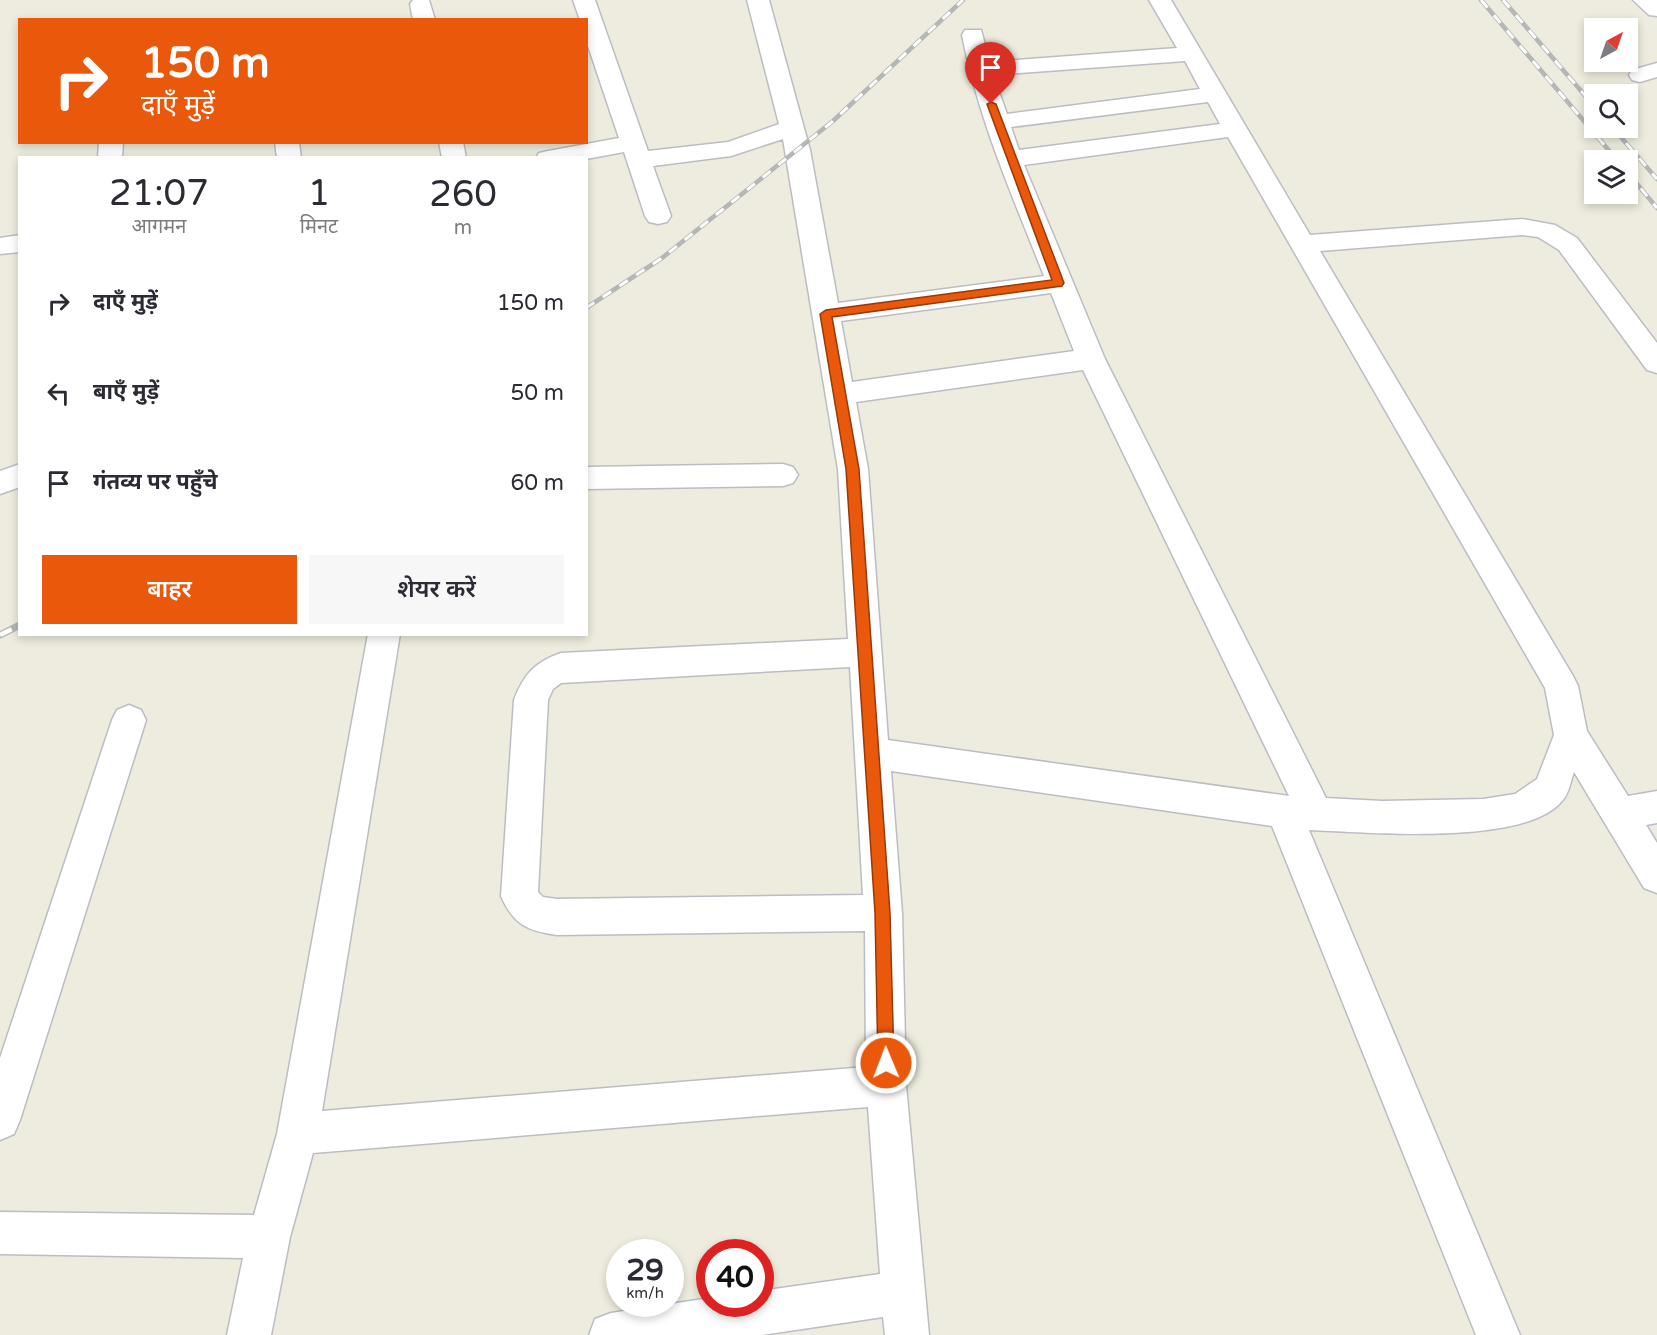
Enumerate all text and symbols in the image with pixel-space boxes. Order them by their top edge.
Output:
north arrow [1584,18,1638,72]
map controls [1584,18,1638,204]
text: 150 m [141,38,270,89]
icon: right [42,42,120,120]
pin [965,42,1016,104]
icon: arrive [974,51,1007,84]
button: search [1584,84,1638,138]
text: दाएँ मुड़ें [141,89,215,122]
button: layers [1584,150,1638,204]
text: 21:07 [109,172,209,215]
text: 1 [308,172,330,215]
text: 260 [429,173,497,216]
text: आगमन [132,215,186,239]
text: मिनट [300,215,338,239]
text: m [454,216,472,240]
icon: right [42,287,75,320]
text: दाएँ मुड़ें [93,289,158,315]
text: 150 m [497,290,564,316]
icon: left [42,377,75,410]
text: बाएँ मुड़ें [93,379,159,405]
text: 50 m [510,380,564,406]
icon: arrive [42,467,75,500]
text: गंतव्य पर पहुँचे [93,469,218,495]
text: 60 m [510,470,564,496]
button: बाहर [42,555,297,624]
button: शेयर करें [309,555,564,624]
position arrow [854,1031,918,1095]
speed limit sign: 40 [696,1239,774,1317]
text: 29 [626,1252,664,1289]
text: km/h [626,1284,664,1302]

